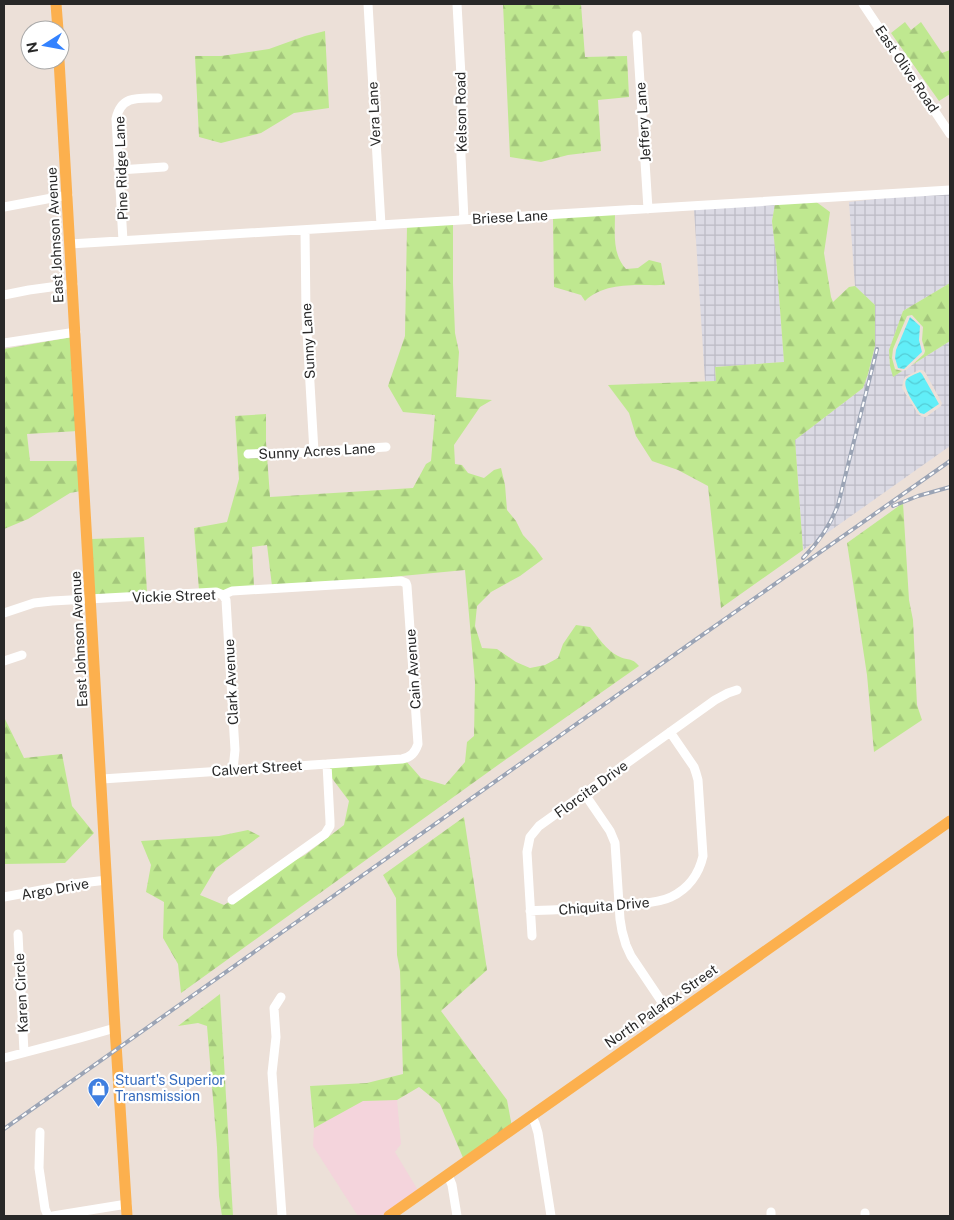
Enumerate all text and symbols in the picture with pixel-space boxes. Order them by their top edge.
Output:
north arrow [20,20,70,70]
street label: East Olive Road [872,23,942,115]
text: N [23,41,41,54]
street label: Kelson Road [452,71,470,153]
street label: Vera Lane [364,81,384,147]
street label: Jeffery Lane [632,82,654,162]
street label: Pine Ridge Lane [111,116,131,220]
street label: East Johnson Avenue [43,167,67,303]
street label: Briese Lane [472,207,548,227]
street label: Sunny Lane [298,303,318,379]
street label: Sunny Acres Lane [258,440,376,462]
street label: East Johnson Avenue [67,571,91,707]
street label: Vickie Street [132,587,216,605]
street label: Cain Avenue [402,628,424,710]
street label: Clark Avenue [221,638,241,726]
street label: Calvert Street [211,757,303,779]
street label: Florcita Drive [551,757,631,821]
street label: Argo Drive [20,875,90,903]
street label: Chiquita Drive [558,894,650,918]
street label: Karen Circle [11,953,31,1033]
street label: North Palafox Street [602,961,720,1051]
place label: Stuart's Superior Transmission [115,1072,225,1104]
shop icon: Stuart's Superior Transmission [87,1076,111,1107]

